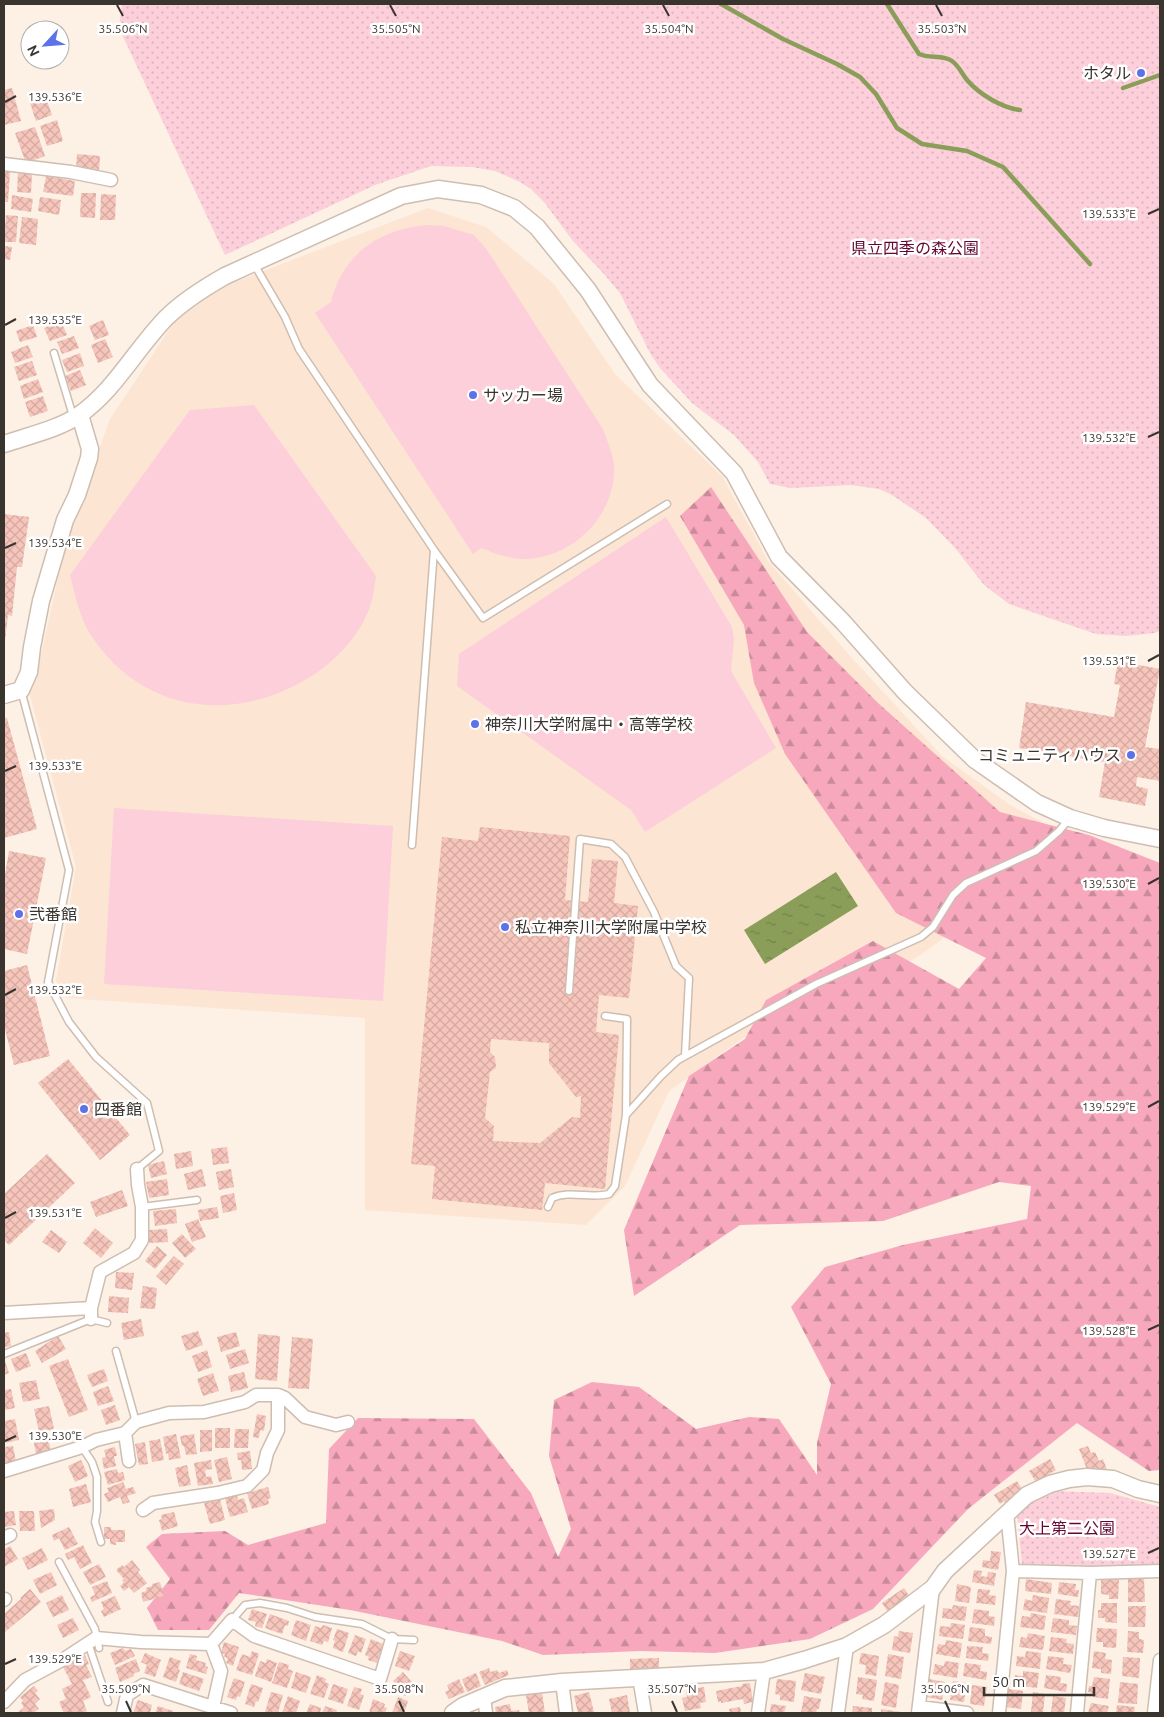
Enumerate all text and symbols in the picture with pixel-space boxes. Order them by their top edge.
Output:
north arrow [20,20,70,70]
text: 35.506°N [98,22,148,35]
text: 35.505°N [371,22,421,35]
text: 35.504°N [644,22,694,35]
text: 35.503°N [917,22,967,35]
text: N [24,42,43,59]
place label: ホタル [1083,64,1131,82]
marker: ホタル [1135,67,1147,79]
text: 139.536°E [28,90,82,103]
text: 139.533°E [1082,207,1136,220]
park label: 県立四季の森公園 [851,239,979,257]
text: 139.535°E [28,313,82,326]
place label: サッカー場 [483,386,563,404]
marker: サッカー場 [467,389,479,401]
text: 139.532°E [1082,431,1136,444]
text: 139.534°E [28,536,82,549]
text: 139.531°E [1082,654,1136,667]
place label: 神奈川大学附属中・高等学校 [485,715,693,733]
marker: 神奈川大学附属中・高等学校 [469,718,481,730]
place label: コミュニティハウス [978,746,1121,764]
marker: コミュニティハウス [1125,749,1137,761]
text: 139.533°E [28,759,82,772]
text: 139.530°E [1082,877,1136,890]
place label: 弐番館 [29,905,77,923]
marker: 弐番館 [13,908,25,920]
place label: 私立神奈川大学附属中学校 [515,918,707,936]
marker: 私立神奈川大学附属中学校 [499,921,511,933]
text: 139.532°E [28,983,82,996]
place label: 四番館 [94,1100,142,1118]
text: 139.529°E [1082,1100,1136,1113]
marker: 四番館 [78,1103,90,1115]
text: 139.531°E [28,1206,82,1219]
text: 139.528°E [1082,1324,1136,1337]
text: 139.530°E [28,1429,82,1442]
park label: 大上第二公園 [1019,1519,1115,1537]
text: 139.527°E [1082,1547,1136,1560]
text: 139.529°E [28,1652,82,1665]
scale bar [984,1664,1094,1696]
text: 50 m [992,1673,1025,1690]
text: 35.509°N [101,1682,151,1695]
text: 35.508°N [374,1682,424,1695]
text: 35.507°N [647,1682,697,1695]
text: 35.506°N [920,1682,970,1695]

